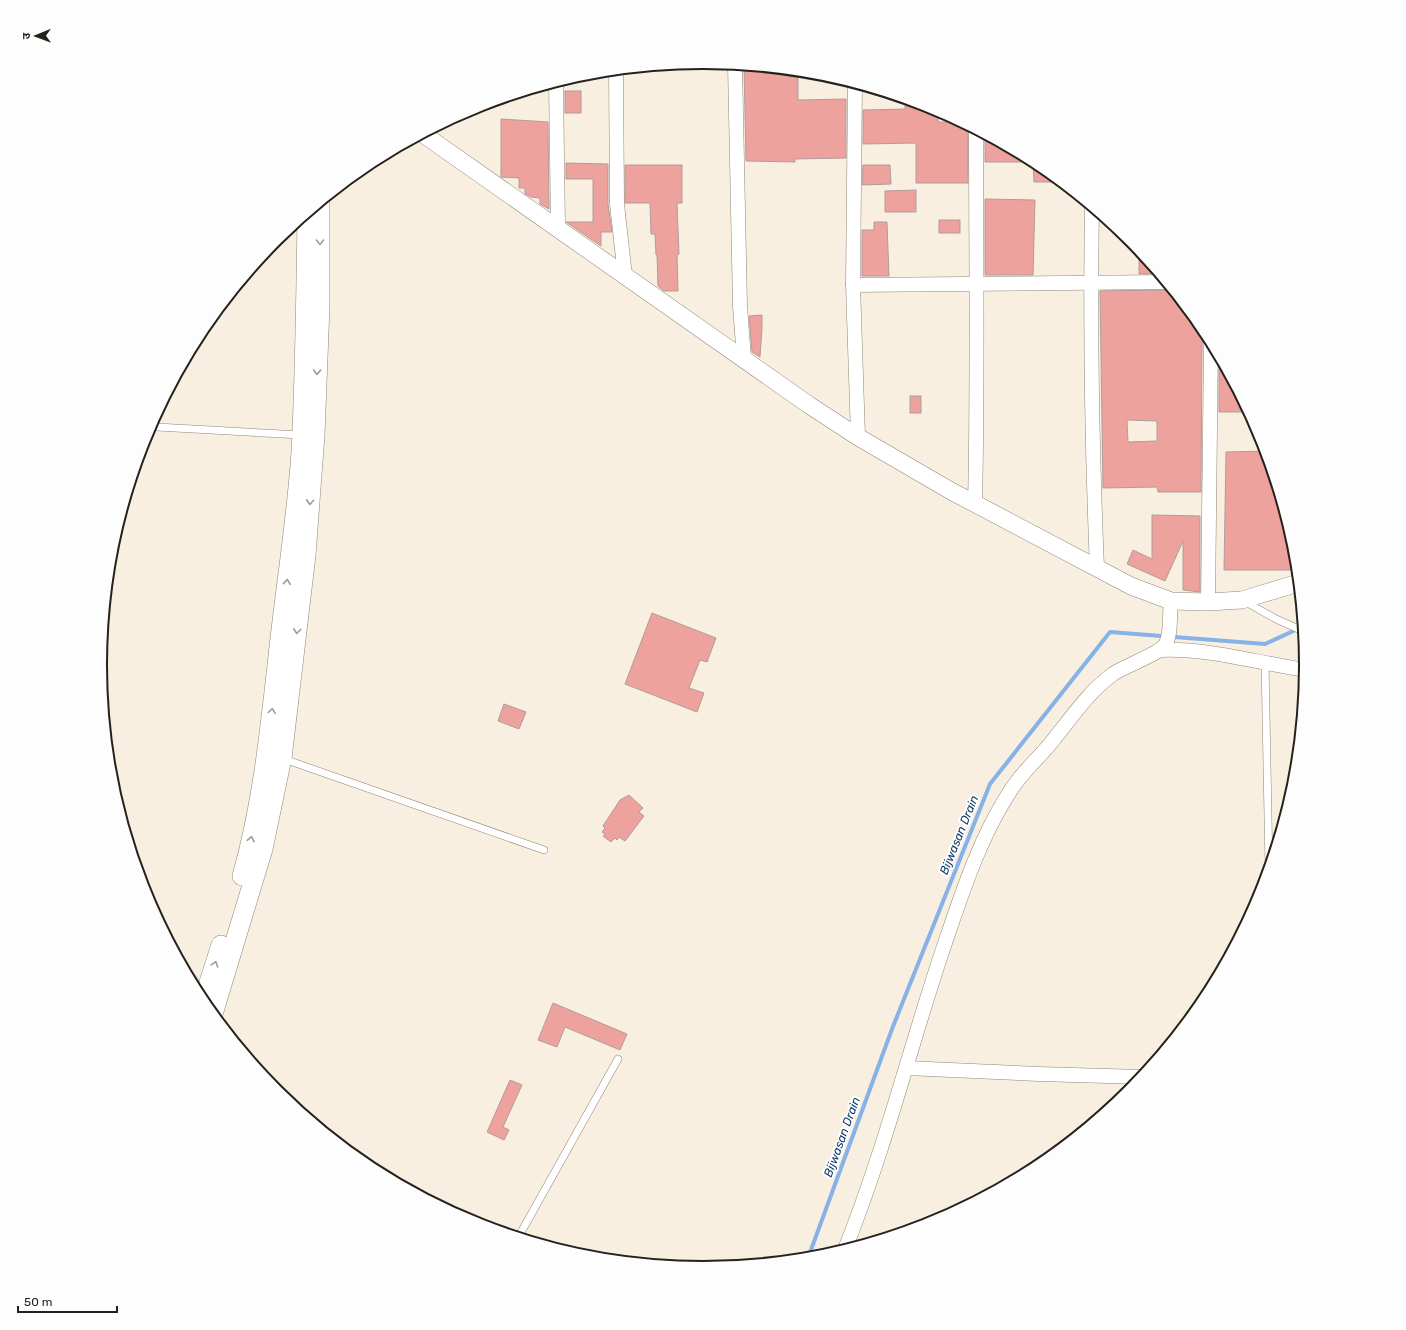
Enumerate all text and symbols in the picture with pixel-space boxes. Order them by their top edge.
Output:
north arrow [16,16,56,56]
text: उ [20,32,33,39]
one-way arrow [316,239,324,245]
one-way arrow [313,369,322,375]
one-way arrow [306,499,315,505]
one-way arrow [282,579,291,585]
one-way arrow [292,628,301,634]
one-way arrow [267,708,276,714]
water label: Bijwasan Drain [937,793,981,877]
one-way arrow [247,836,255,843]
one-way arrow [210,961,219,968]
water label: Bijwasan Drain [821,1095,863,1179]
scale bar [18,1288,117,1314]
text: 50 m [24,1295,52,1309]

